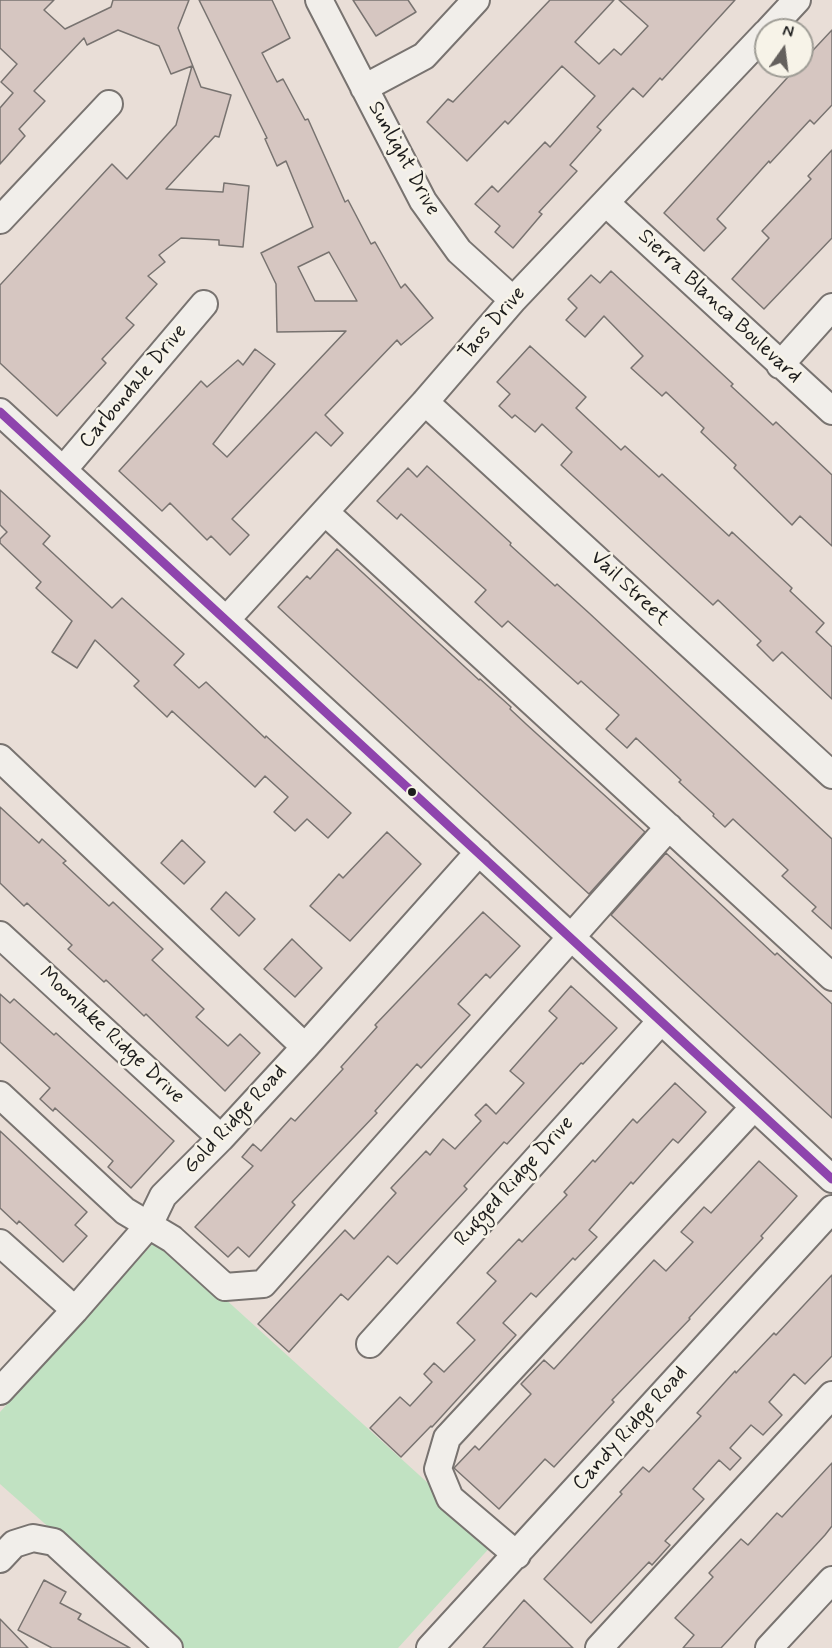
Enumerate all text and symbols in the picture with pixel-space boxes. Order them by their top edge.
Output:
north arrow [754,18,814,78]
text: N [780,21,796,43]
street label: Sunlight Drive [361,97,445,221]
street label: Sierra Blanca Boulevard [632,225,806,389]
street label: Taos Drive [454,282,532,366]
street label: Carbondale Drive [75,320,193,454]
street label: Vail Street [584,546,674,632]
unlabelled marker [406,786,418,798]
street label: Moonlake Ridge Drive [33,962,189,1110]
street label: Gold Ridge Road [179,1060,293,1180]
street label: Rugged Ridge Drive [450,1112,580,1252]
street label: Candy Ridge Road [568,1361,694,1497]

